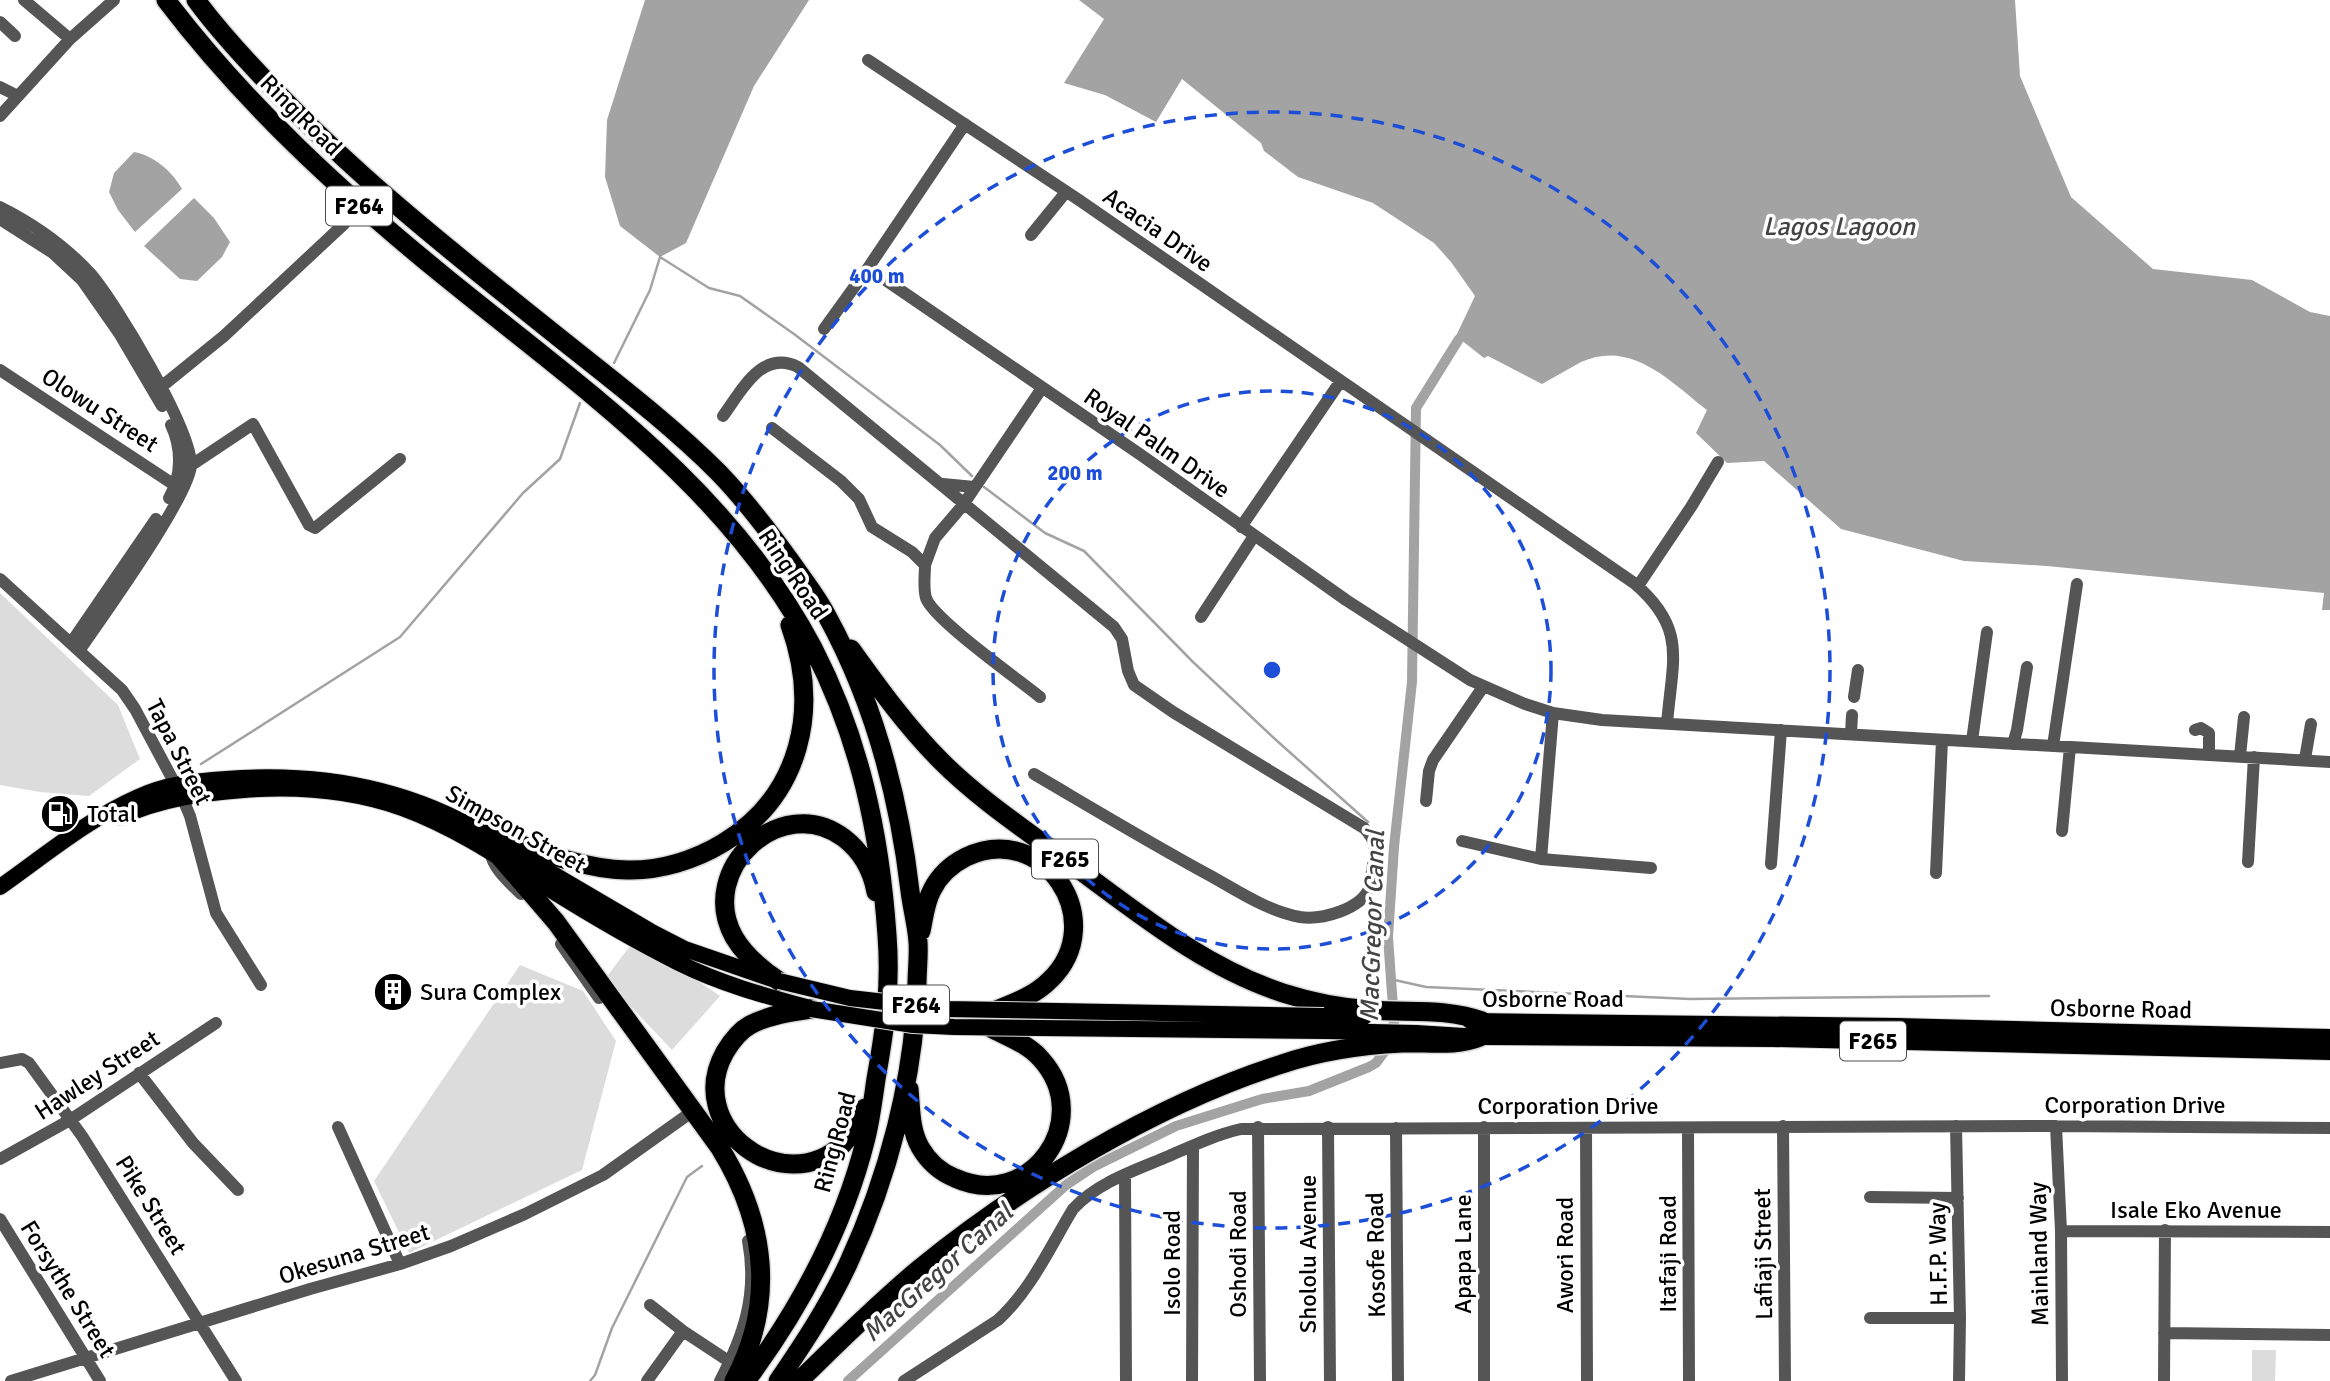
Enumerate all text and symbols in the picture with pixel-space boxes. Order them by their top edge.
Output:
street label: Ring Road [254,68,348,162]
street label: Acacia Drive [1097,181,1219,279]
road number: F264 [326,186,392,226]
water label: Lagos Lagoon [1763,211,1916,243]
text: 400 m [849,263,905,289]
street label: Olowu Street [36,361,164,459]
street label: Royal Palm Drive [1078,381,1236,505]
text: 200 m [1047,460,1103,486]
street label: Ring Road [752,523,834,625]
centre of rings [1260,658,1284,682]
street label: Tapa Street [140,694,218,810]
street label: Simpson Street [441,778,591,880]
fuel station icon: Total [39,793,81,835]
place label: Total [87,799,137,829]
water label: MacGregor Canal [1354,827,1392,1022]
road number: F265 [1032,839,1098,878]
building icon: Sura Complex [372,971,414,1013]
place label: Sura Complex [420,977,561,1007]
street label: Osborne Road [1482,984,1624,1014]
road number: F264 [883,986,949,1024]
street label: Osborne Road [2050,993,2192,1025]
road number: F265 [1840,1022,1906,1060]
street label: Hawley Street [29,1023,165,1127]
street label: Ring Road [807,1088,863,1196]
street label: Corporation Drive [2044,1090,2226,1120]
street label: Corporation Drive [1477,1091,1659,1121]
street label: Pike Street [109,1150,193,1260]
street label: Shololu Avenue [1293,1175,1323,1333]
street label: Mainland Way [2023,1182,2055,1326]
street label: Lafiaji Street [1747,1188,1779,1320]
street label: Oshodi Road [1223,1190,1253,1318]
street label: Kosofe Road [1360,1192,1392,1318]
street label: Apapa Lane [1448,1194,1478,1314]
water label: MacGregor Canal [856,1195,1022,1349]
street label: Itafaji Road [1653,1195,1683,1313]
street label: Isale Eko Avenue [2110,1195,2282,1225]
street label: Awori Road [1550,1197,1580,1313]
street label: H.F.P. Way [1922,1202,1954,1306]
street label: Isolo Road [1157,1210,1187,1316]
street label: Forsythe Street [14,1215,122,1363]
street label: Okesuna Street [275,1217,433,1291]

